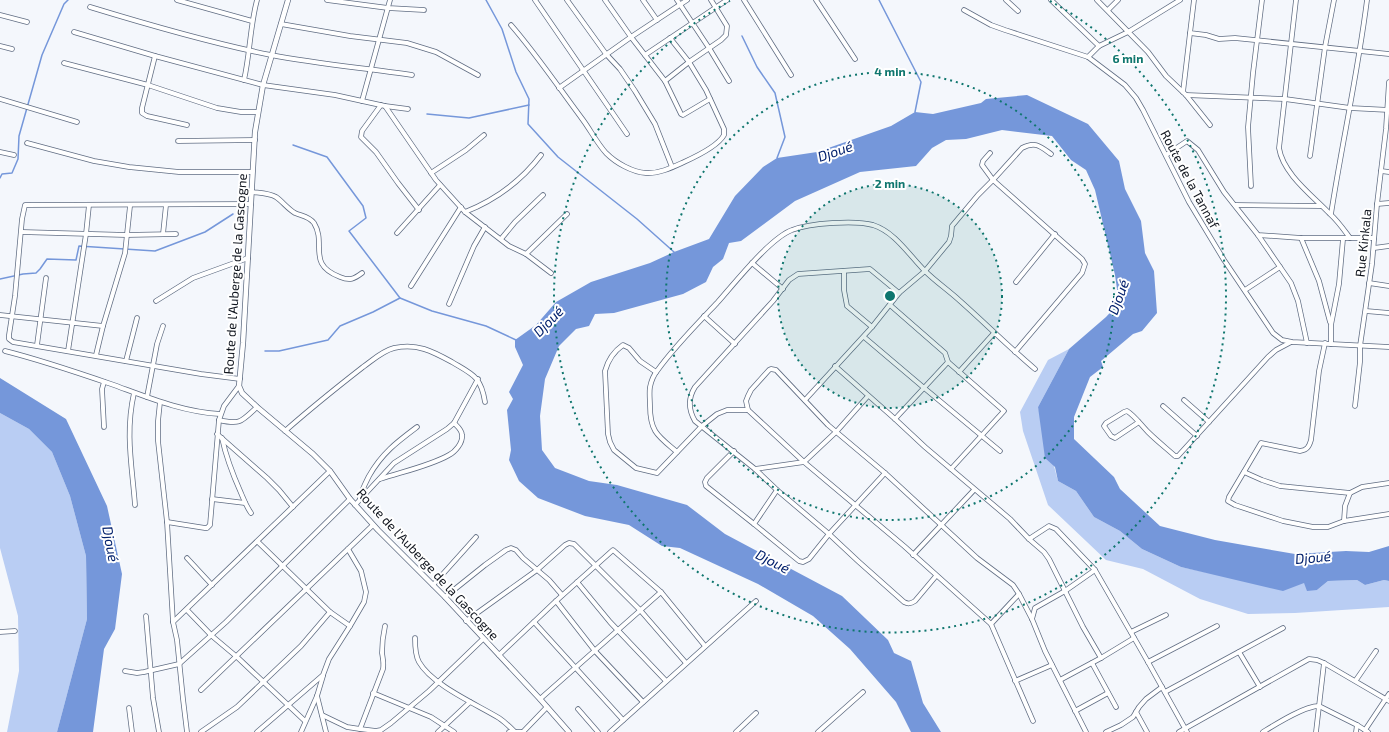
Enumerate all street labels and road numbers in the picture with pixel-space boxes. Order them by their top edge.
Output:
street label: Route de la Tannaf [1157,127,1223,232]
street label: Route de l'Auberge de la Gascogne [220,173,250,375]
street label: Rue Kinkala [1351,208,1375,278]
street label: Route de l'Auberge de la Gascogne [353,485,503,643]

